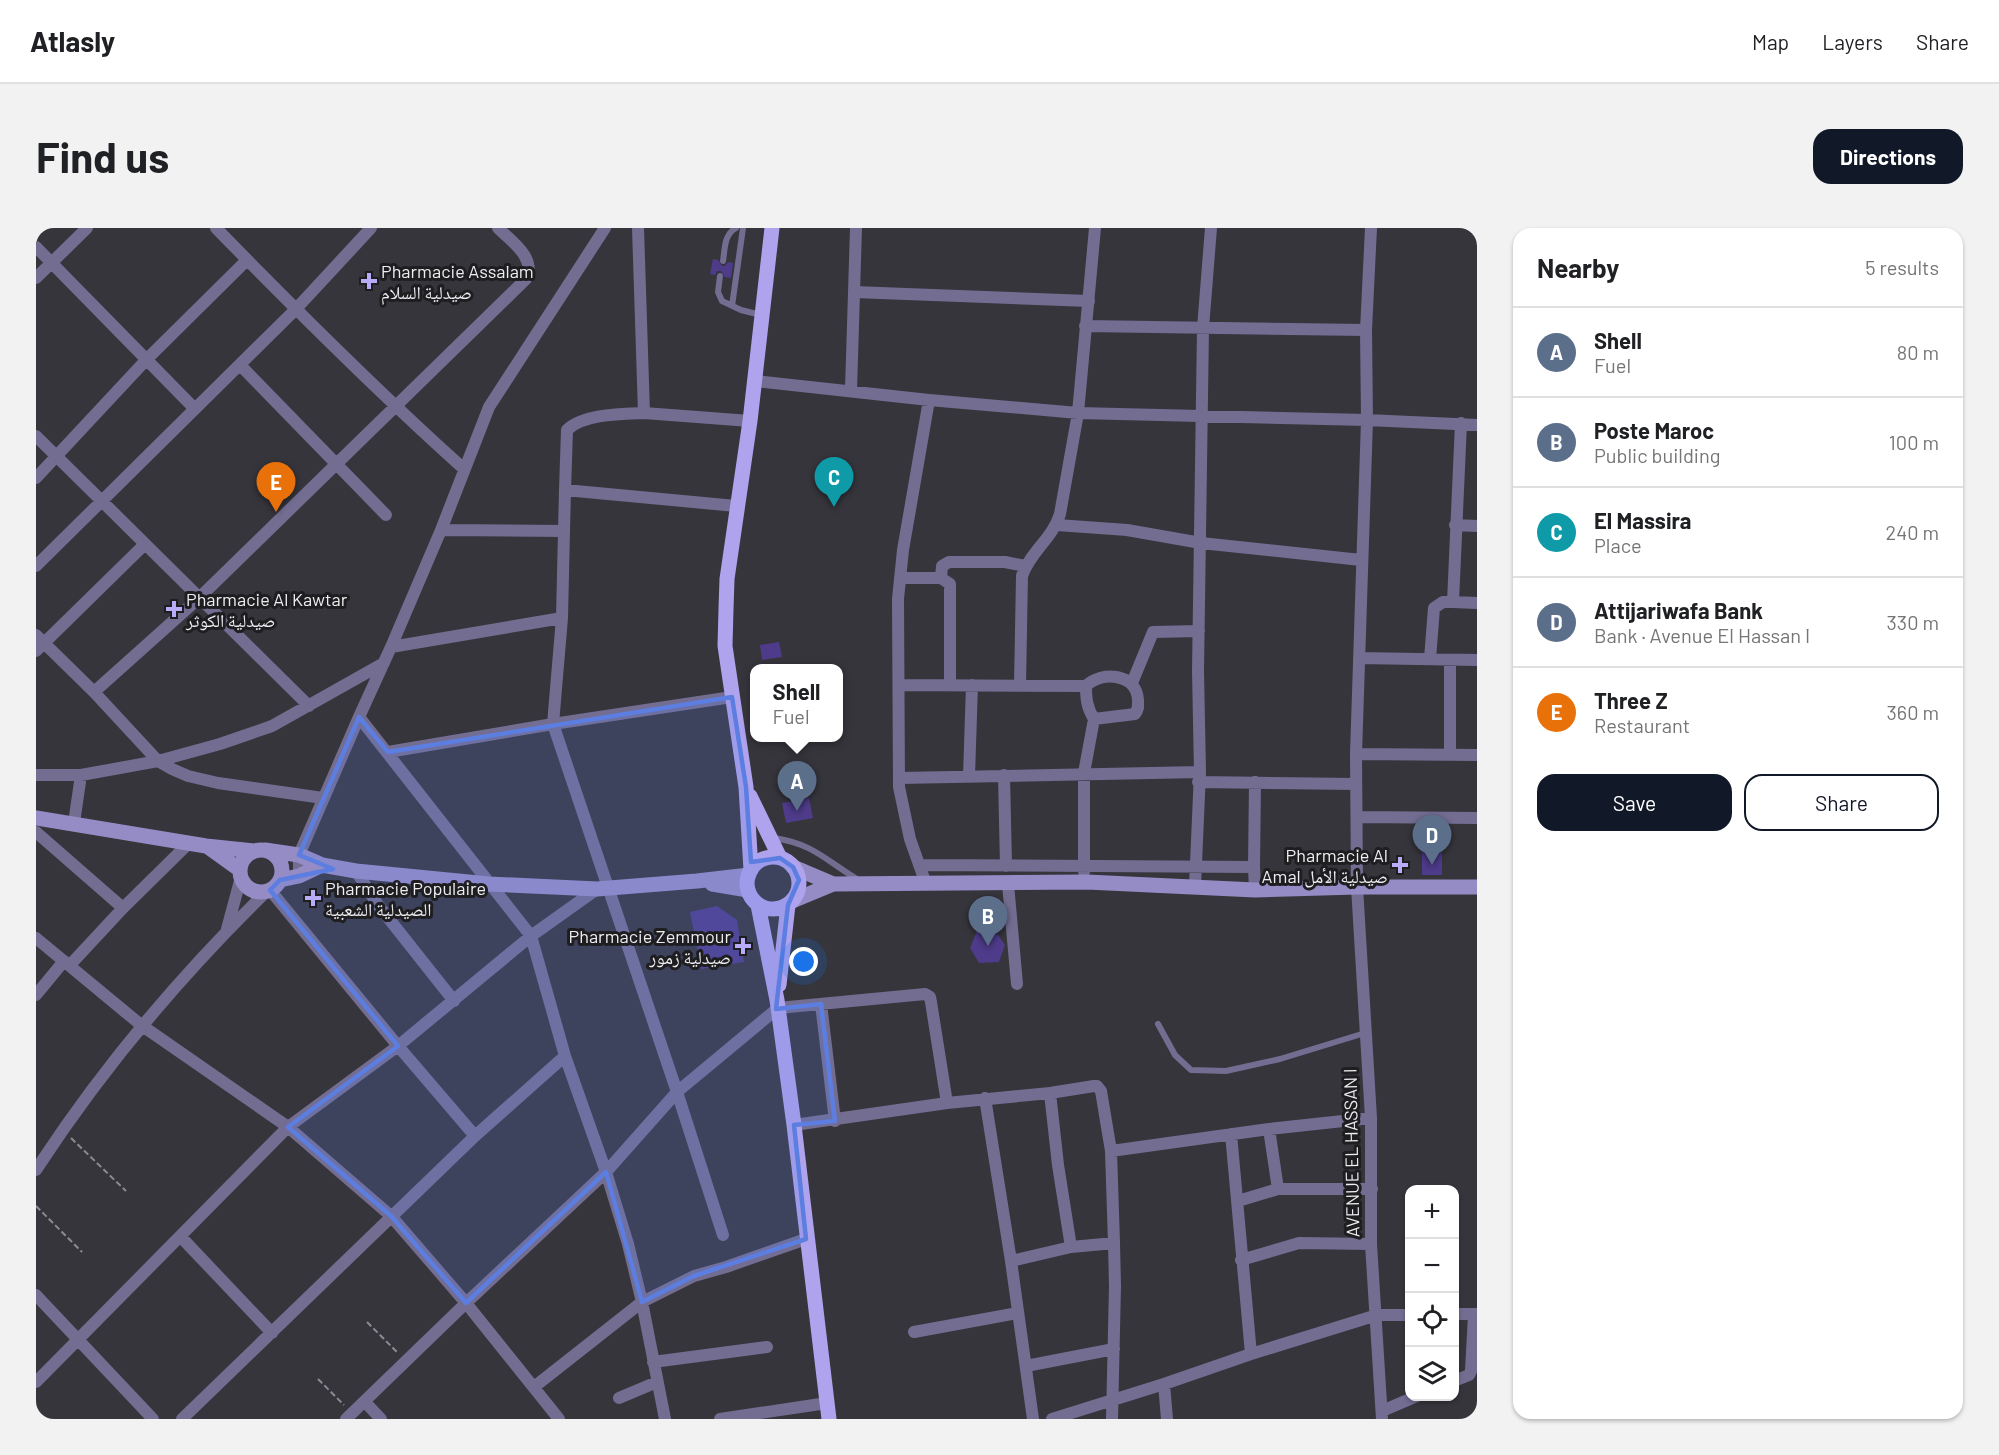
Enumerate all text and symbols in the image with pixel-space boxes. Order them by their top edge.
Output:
text: Atlasly [30,24,115,58]
text: Map [1752,29,1789,54]
text: Layers [1822,29,1883,54]
text: Share [1916,29,1969,54]
button: Directions [1813,129,1963,184]
text: Find us [36,131,169,181]
text: Nearby [1537,252,1619,283]
text: 5 results [1865,255,1939,279]
place label: Pharmacie Assalam صيدلية السلام [381,260,534,305]
marker: Pharmacie Assalam صيدلية السلام [362,274,376,288]
text: Shell [1594,327,1642,353]
text: A [1550,340,1563,364]
text: 80 m [1897,340,1939,364]
text: Fuel [1594,353,1631,377]
text: Poste Maroc [1594,417,1714,443]
text: B [1550,430,1563,454]
text: 100 m [1889,430,1939,454]
text: Public building [1594,443,1720,467]
pin: C [814,458,854,507]
pin: E [256,462,296,512]
text: El Massira [1594,507,1691,533]
text: C [1550,520,1563,544]
text: 240 m [1885,520,1939,544]
text: Place [1594,533,1642,557]
place label: Pharmacie Al Kawtar صيدلية الكوثر [185,588,348,631]
text: Attijariwafa Bank [1594,597,1763,623]
marker: Pharmacie Al Kawtar صيدلية الكوثر [167,602,181,616]
text: D [1550,610,1563,634]
text: 330 m [1887,610,1939,634]
text: Bank · Avenue El Hassan I [1594,623,1810,647]
popup [750,664,843,742]
text: Shell [773,678,820,704]
text: Three Z [1594,687,1668,713]
text: E [1551,700,1562,724]
text: 360 m [1887,700,1939,724]
text: Fuel [773,704,810,728]
text: Restaurant [1594,713,1690,737]
pin: A [778,762,816,811]
button: Save [1537,774,1732,831]
button: Share [1744,774,1939,831]
pin: D [1412,816,1452,865]
place label: Pharmacie Al Amal صيدلية الأمل [1262,844,1388,888]
marker: Pharmacie Al Amal صيدلية الأمل [1393,858,1407,872]
place label: Pharmacie Populaire الصيدلية الشعبية [325,877,486,921]
marker: Pharmacie Populaire الصيدلية الشعبية [306,891,320,905]
pin: B [968,896,1008,946]
place label: Pharmacie Zemmour صيدلية زمور [569,925,731,968]
marker: Pharmacie Zemmour صيدلية زمور [736,939,750,953]
your location [789,947,818,976]
street label: AVENUE EL HASSAN I [1339,1068,1363,1238]
map controls [1405,1185,1459,1401]
button: + [1405,1185,1459,1239]
button: − [1405,1239,1459,1293]
button: locate [1405,1293,1459,1347]
button: layers [1405,1347,1459,1401]

